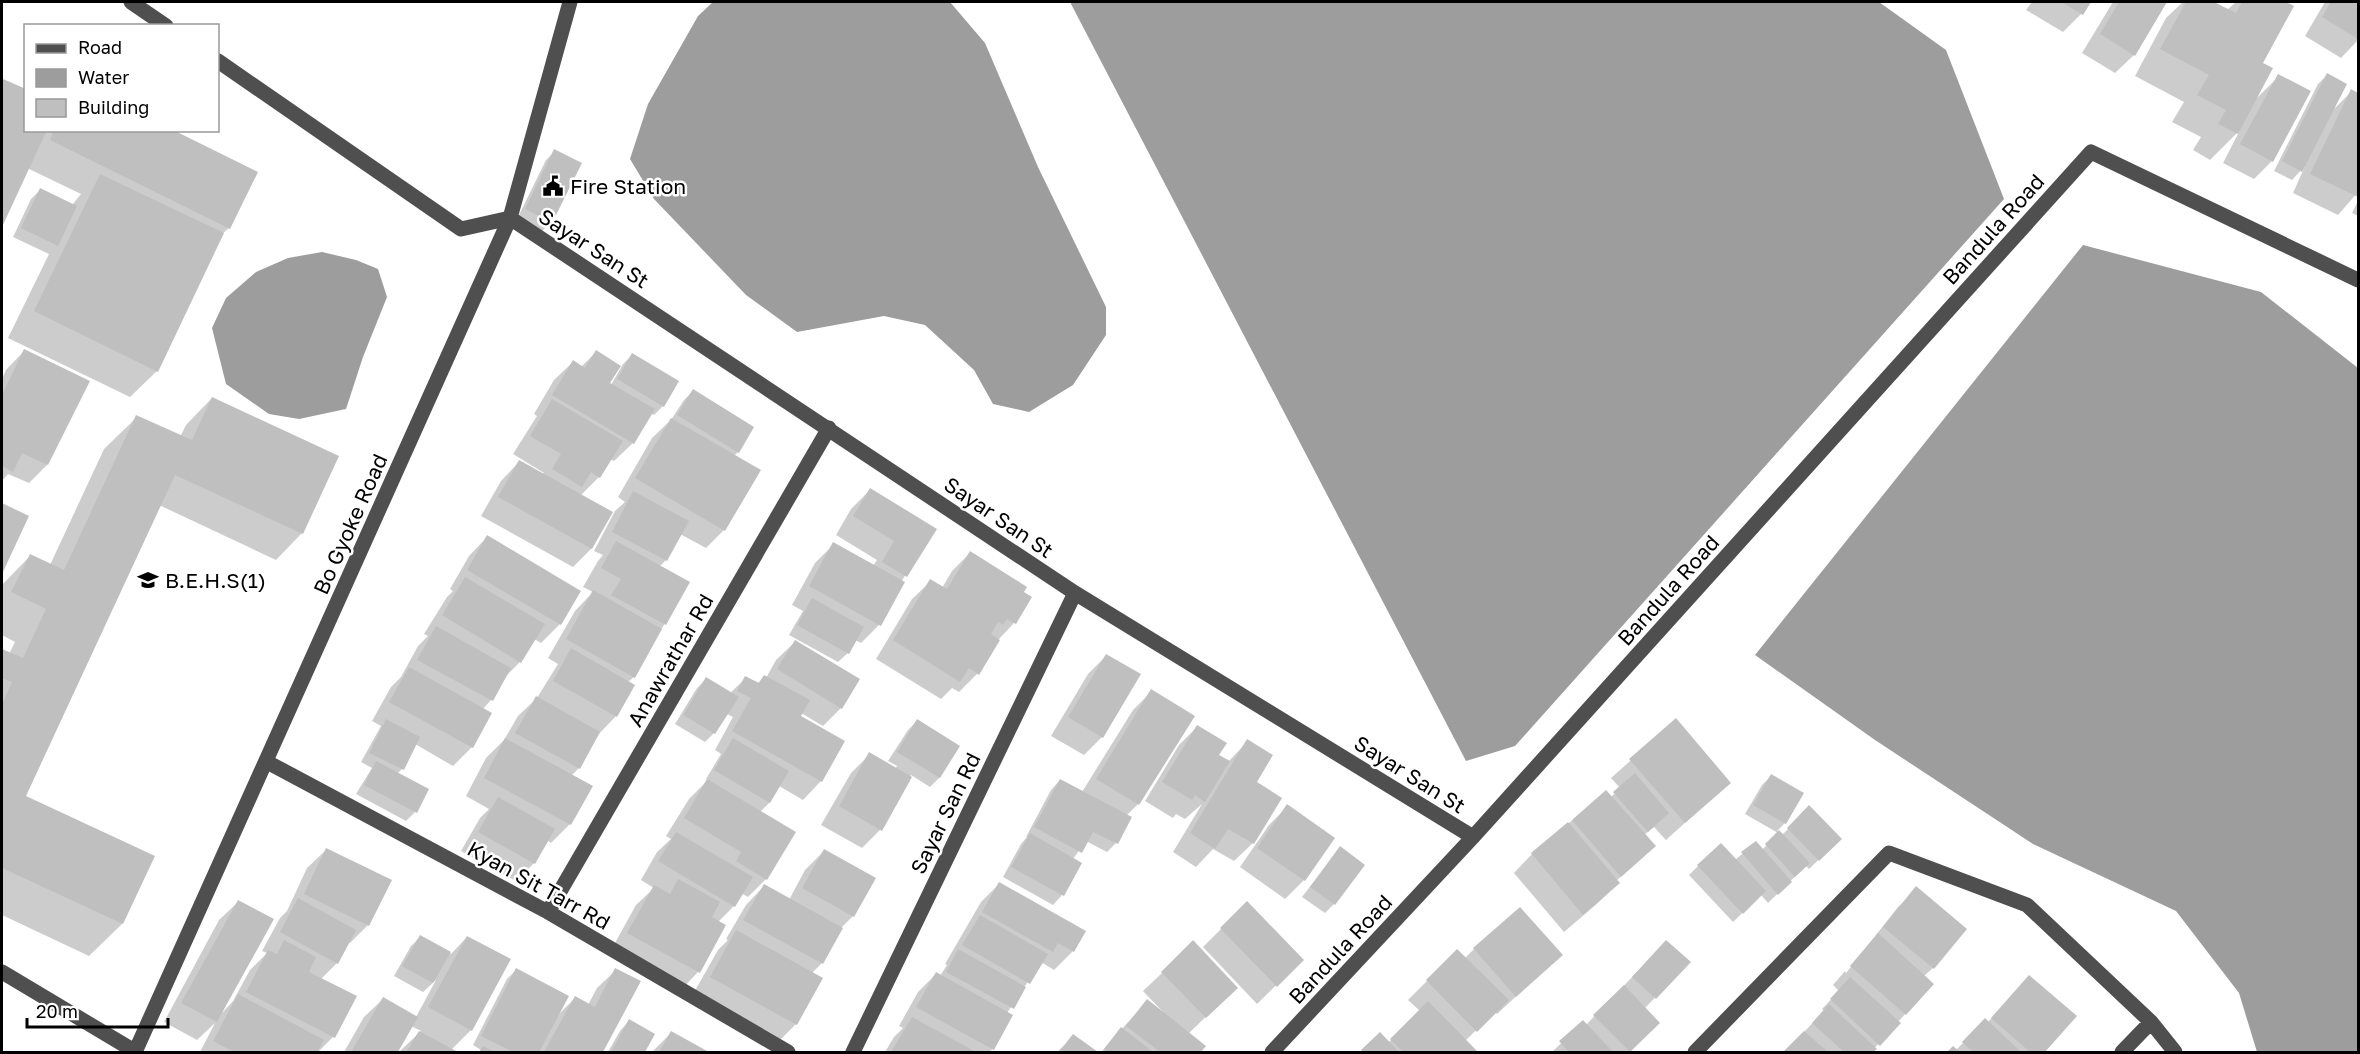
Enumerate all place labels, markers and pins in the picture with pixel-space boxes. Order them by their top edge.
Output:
place label: Fire Station [570,173,686,199]
public building icon: Fire Station [541,174,565,198]
place label: B.E.H.S(1) [165,567,266,593]
school or university icon: B.E.H.S(1) [136,568,160,592]

